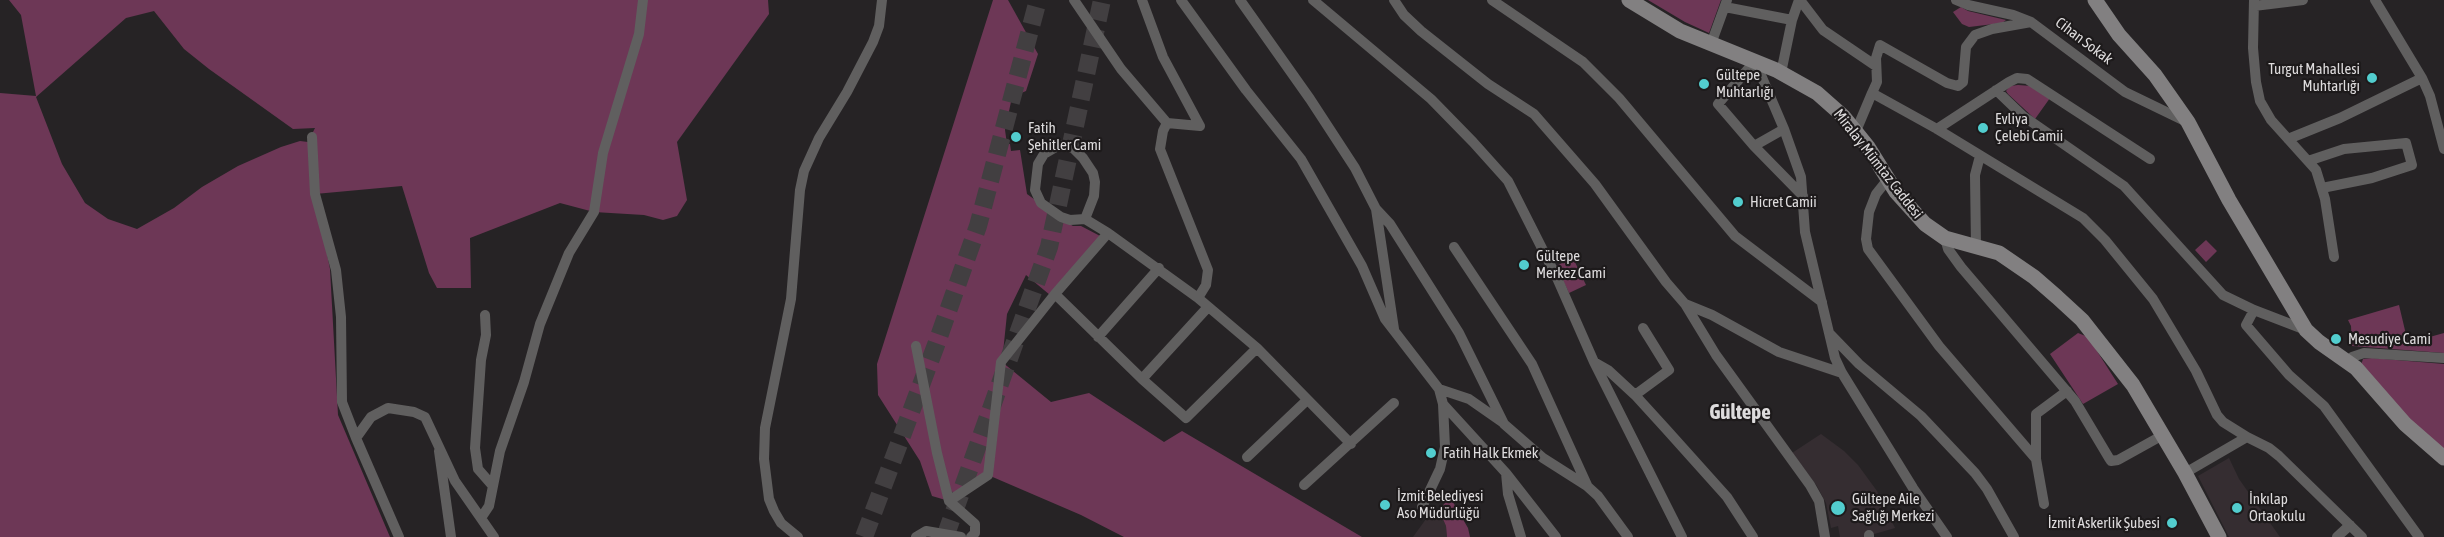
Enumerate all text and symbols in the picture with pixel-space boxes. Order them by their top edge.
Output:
street label: Cihan Sokak [2052,14,2116,68]
place label: Turgut Mahallesi Muhtarlığı [2268,60,2360,95]
place label: Gültepe Muhtarlığı [1716,66,1774,101]
marker: Turgut Mahallesi Muhtarlığı [2365,71,2379,85]
marker: Gültepe Muhtarlığı [1697,77,1711,91]
street label: Miralay Mümtaz Caddesi [1830,106,1926,222]
place label: Evliya Çelebi Camii [1995,110,2063,145]
place label: Fatih Şehitler Cami [1028,119,1101,154]
marker: Evliya Çelebi Camii [1976,121,1990,135]
marker: Fatih Şehitler Cami [1009,130,1023,144]
place label: Hicret Camii [1750,193,1817,211]
marker: Hicret Camii [1731,195,1745,209]
place label: Gültepe Merkez Cami [1536,247,1606,282]
marker: Gültepe Merkez Cami [1517,258,1531,272]
place label: Mesudiye Cami [2348,330,2431,348]
marker: Mesudiye Cami [2329,332,2343,346]
district label: Gültepe [1709,399,1771,425]
place label: Fatih Halk Ekmek [1443,444,1538,462]
marker: Fatih Halk Ekmek [1424,446,1438,460]
place label: İzmit Belediyesi Aso Müdürlüğü [1397,487,1483,522]
place label: Gültepe Aile Sağlığı Merkezi [1852,490,1934,525]
place label: İnkılap Ortaokulu [2249,490,2305,525]
marker: İzmit Belediyesi Aso Müdürlüğü [1378,498,1392,512]
marker: Gültepe Aile Sağlığı Merkezi [1829,499,1847,517]
marker: İnkılap Ortaokulu [2230,501,2244,515]
place label: İzmit Askerlik Şubesi [2048,514,2160,532]
marker: İzmit Askerlik Şubesi [2165,516,2179,530]

